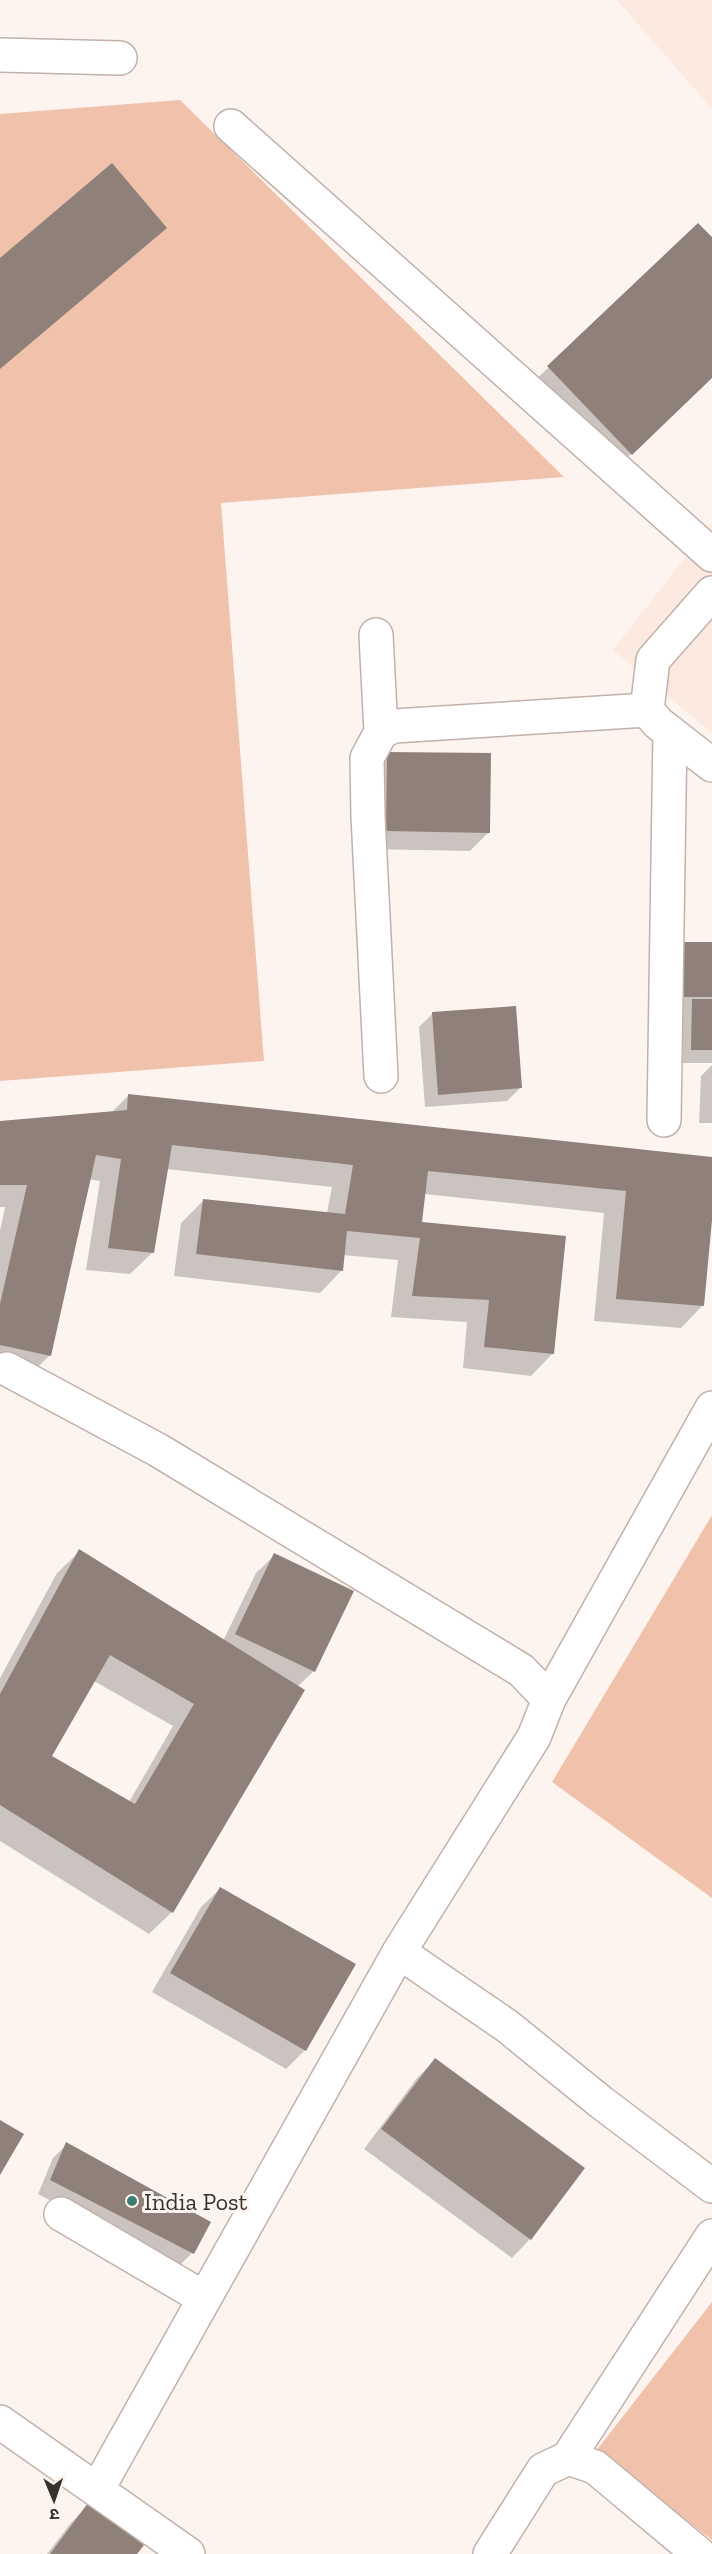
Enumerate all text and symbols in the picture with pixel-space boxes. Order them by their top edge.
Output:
place label: India Post [144,2187,247,2216]
marker: India Post [125,2194,139,2208]
north arrow [24,2470,84,2530]
text: उ [49,2505,60,2524]

